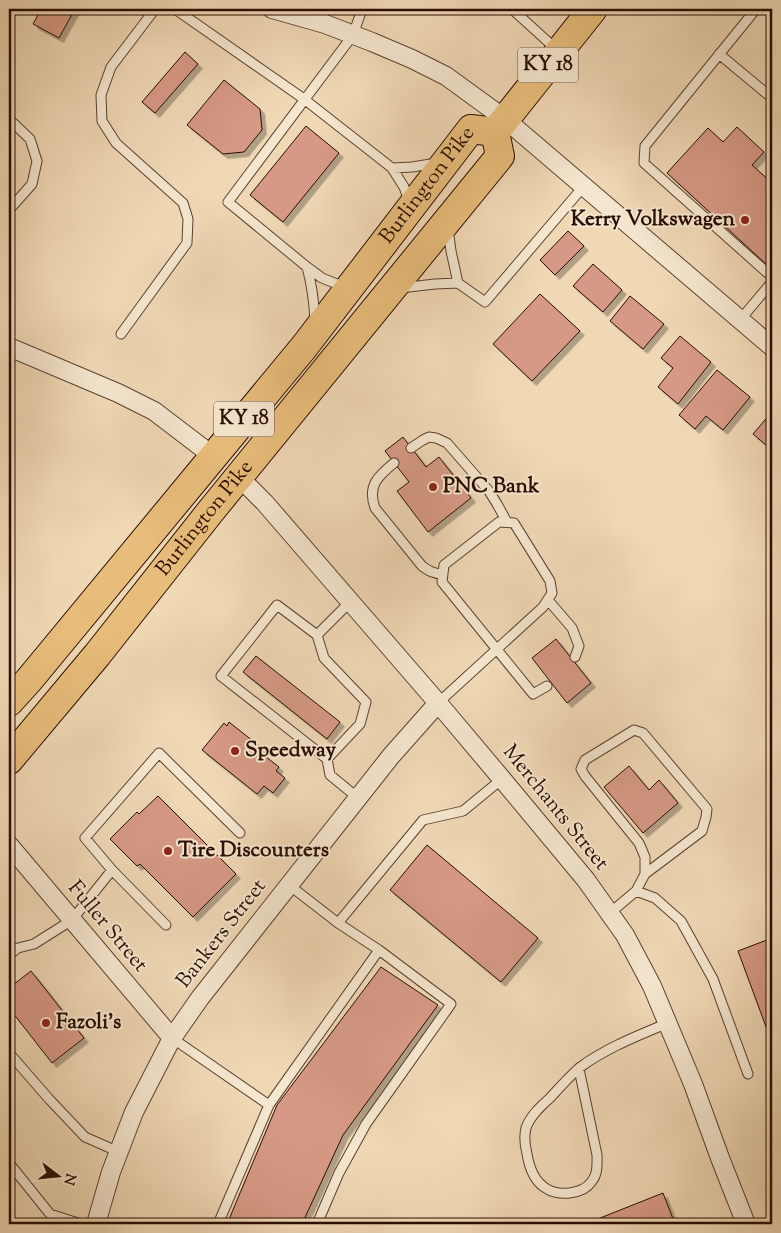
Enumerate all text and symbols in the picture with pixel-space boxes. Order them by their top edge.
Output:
road number: KY 18 [518,48,578,82]
street label: Burlington Pike [373,120,483,251]
place label: Kerry Volkswagen [571,205,736,235]
marker: Kerry Volkswagen [739,214,751,226]
road number: KY 18 [214,402,274,436]
street label: Burlington Pike [149,454,261,583]
place label: PNC Bank [443,472,540,502]
marker: PNC Bank [427,481,439,493]
place label: Speedway [245,736,336,766]
street label: Merchants Street [495,739,615,877]
marker: Speedway [229,745,241,757]
place label: Tire Discounters [178,836,329,866]
marker: Tire Discounters [162,845,174,857]
street label: Bankers Street [170,873,274,995]
street label: Fuller Street [60,875,154,979]
place label: Fazoli's [56,1008,121,1038]
marker: Fazoli's [40,1017,52,1029]
north arrow [32,1150,82,1200]
text: N [57,1171,80,1187]

